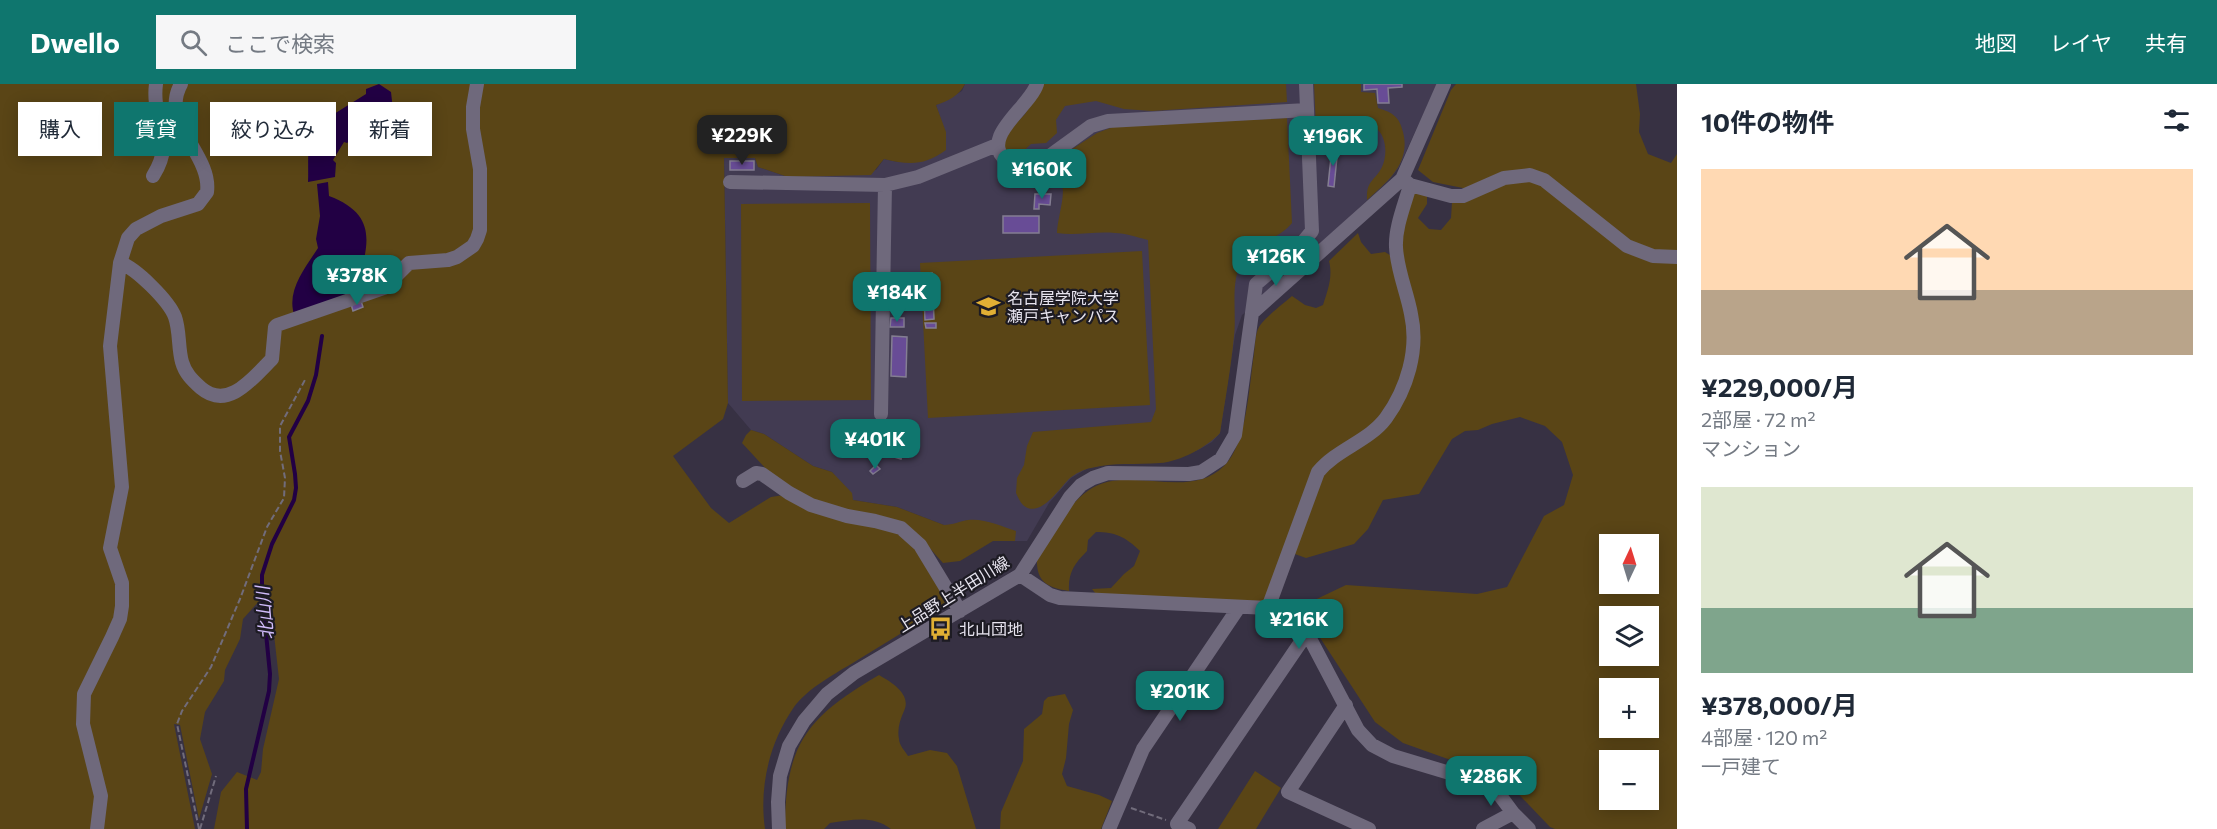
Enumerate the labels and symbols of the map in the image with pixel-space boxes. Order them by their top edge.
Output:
pin: ¥229K [700,115,784,166]
pin: ¥196K [1291,116,1375,167]
pin: ¥160K [1000,149,1084,200]
pin: ¥126K [1234,236,1318,287]
pin: ¥378K [315,255,399,306]
pin: ¥184K [855,272,939,323]
place label: 名古屋学院大学 瀬戸キャンパス [1007,288,1119,325]
school or university icon: 名古屋学院大学 瀬戸キャンパス [976,294,1002,320]
pin: ¥401K [833,419,917,470]
north arrow [1599,534,1659,594]
street label: 上品野上半田川線 [893,552,1012,636]
water label: 北山川 [251,583,277,641]
pin: ¥216K [1257,599,1341,650]
bus stop icon: 北山団地 [928,616,954,642]
place label: 北山団地 [959,619,1023,638]
pin: ¥201K [1138,671,1222,722]
pin: ¥286K [1449,756,1533,807]

